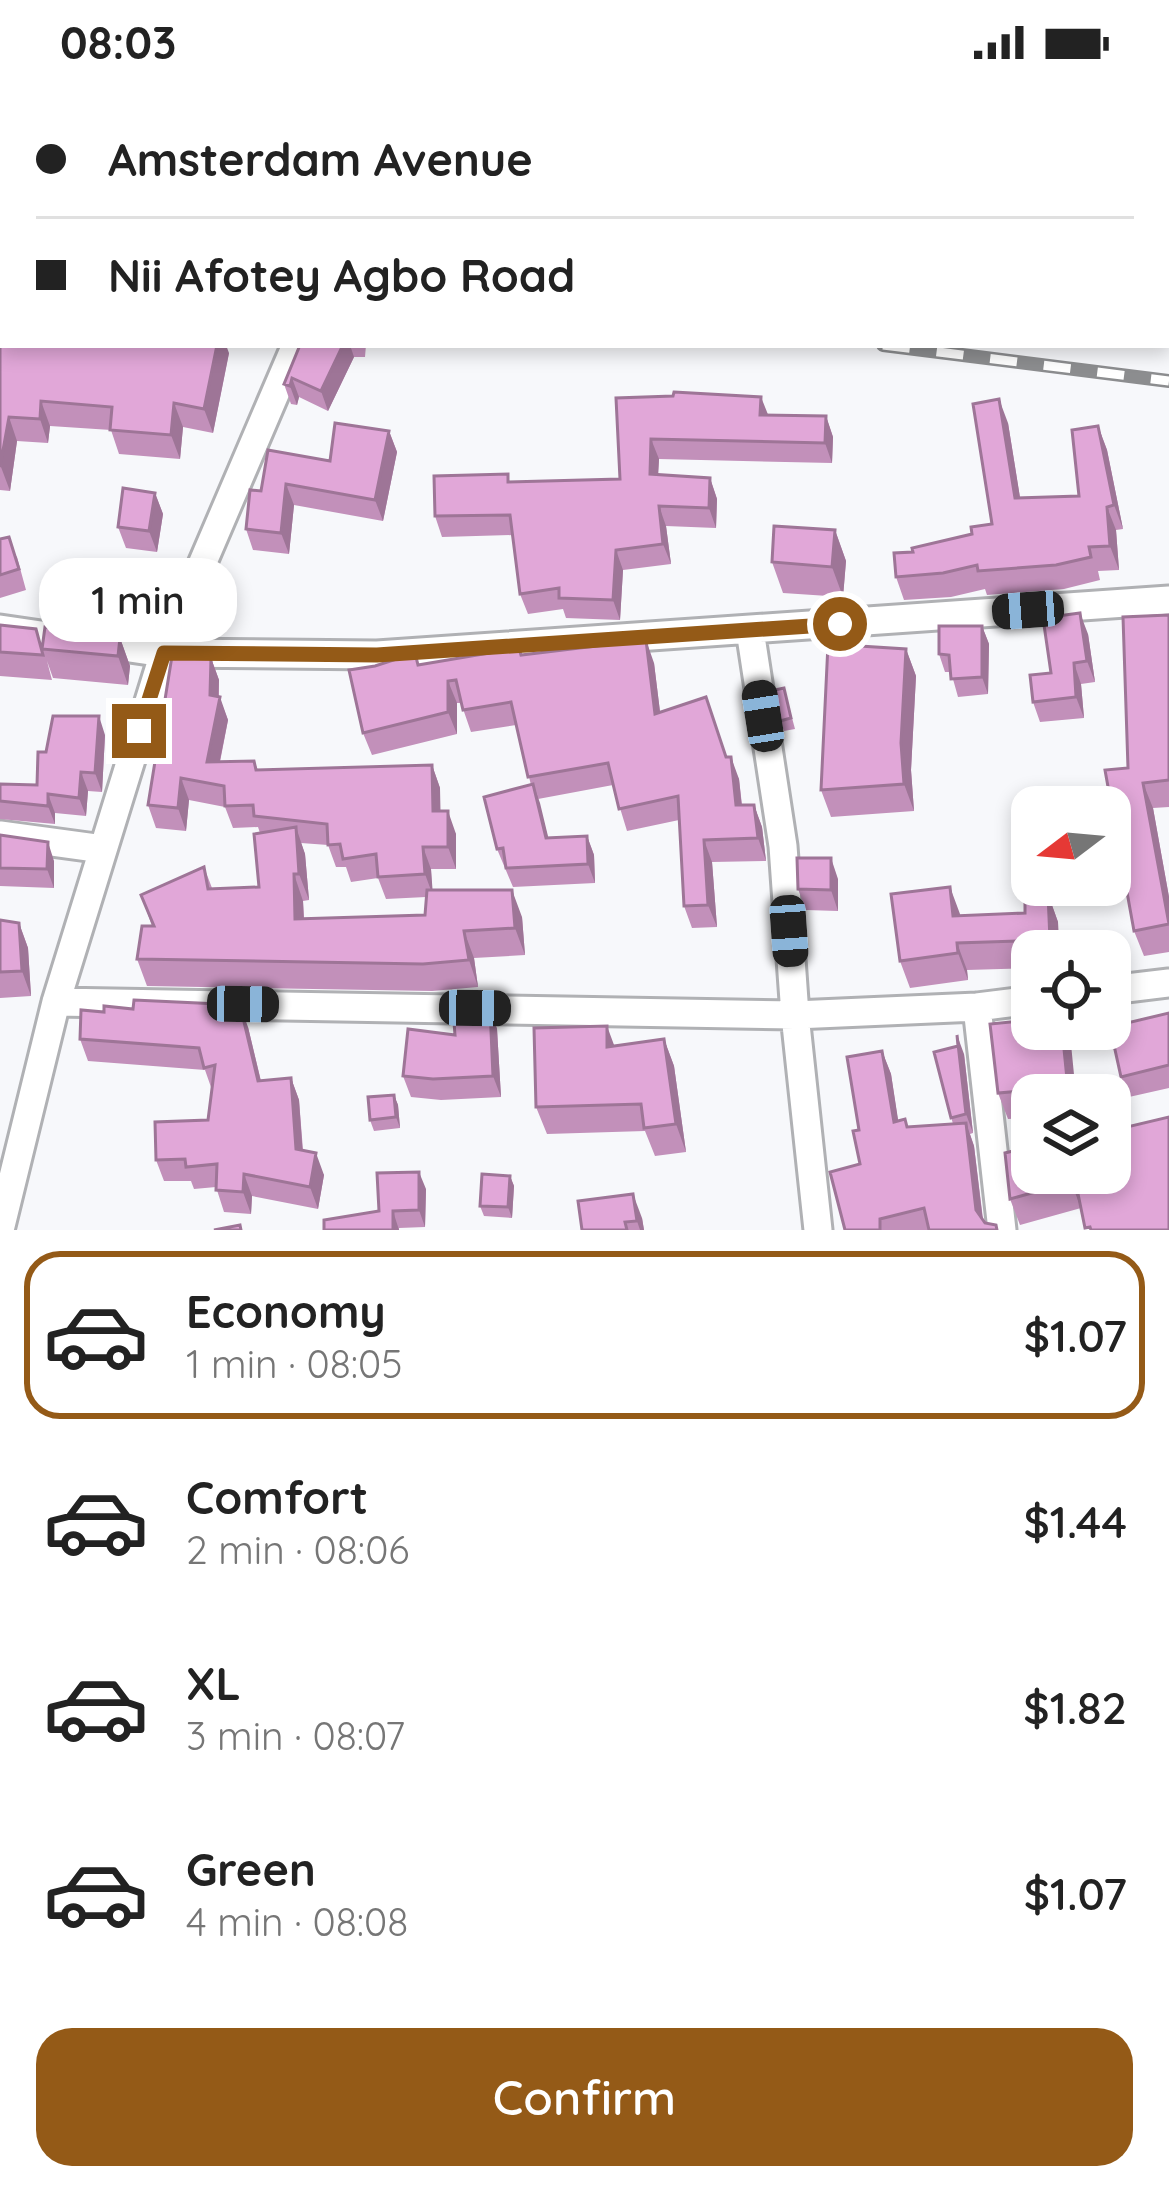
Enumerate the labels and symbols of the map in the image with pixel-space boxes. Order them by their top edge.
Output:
callout: 1 min [40,557,238,641]
car [991,590,1065,630]
route start [813,597,867,651]
car [740,678,786,754]
route end [112,704,166,758]
north arrow [1011,786,1131,906]
car [769,894,809,968]
car [207,985,279,1023]
car [439,989,511,1027]

